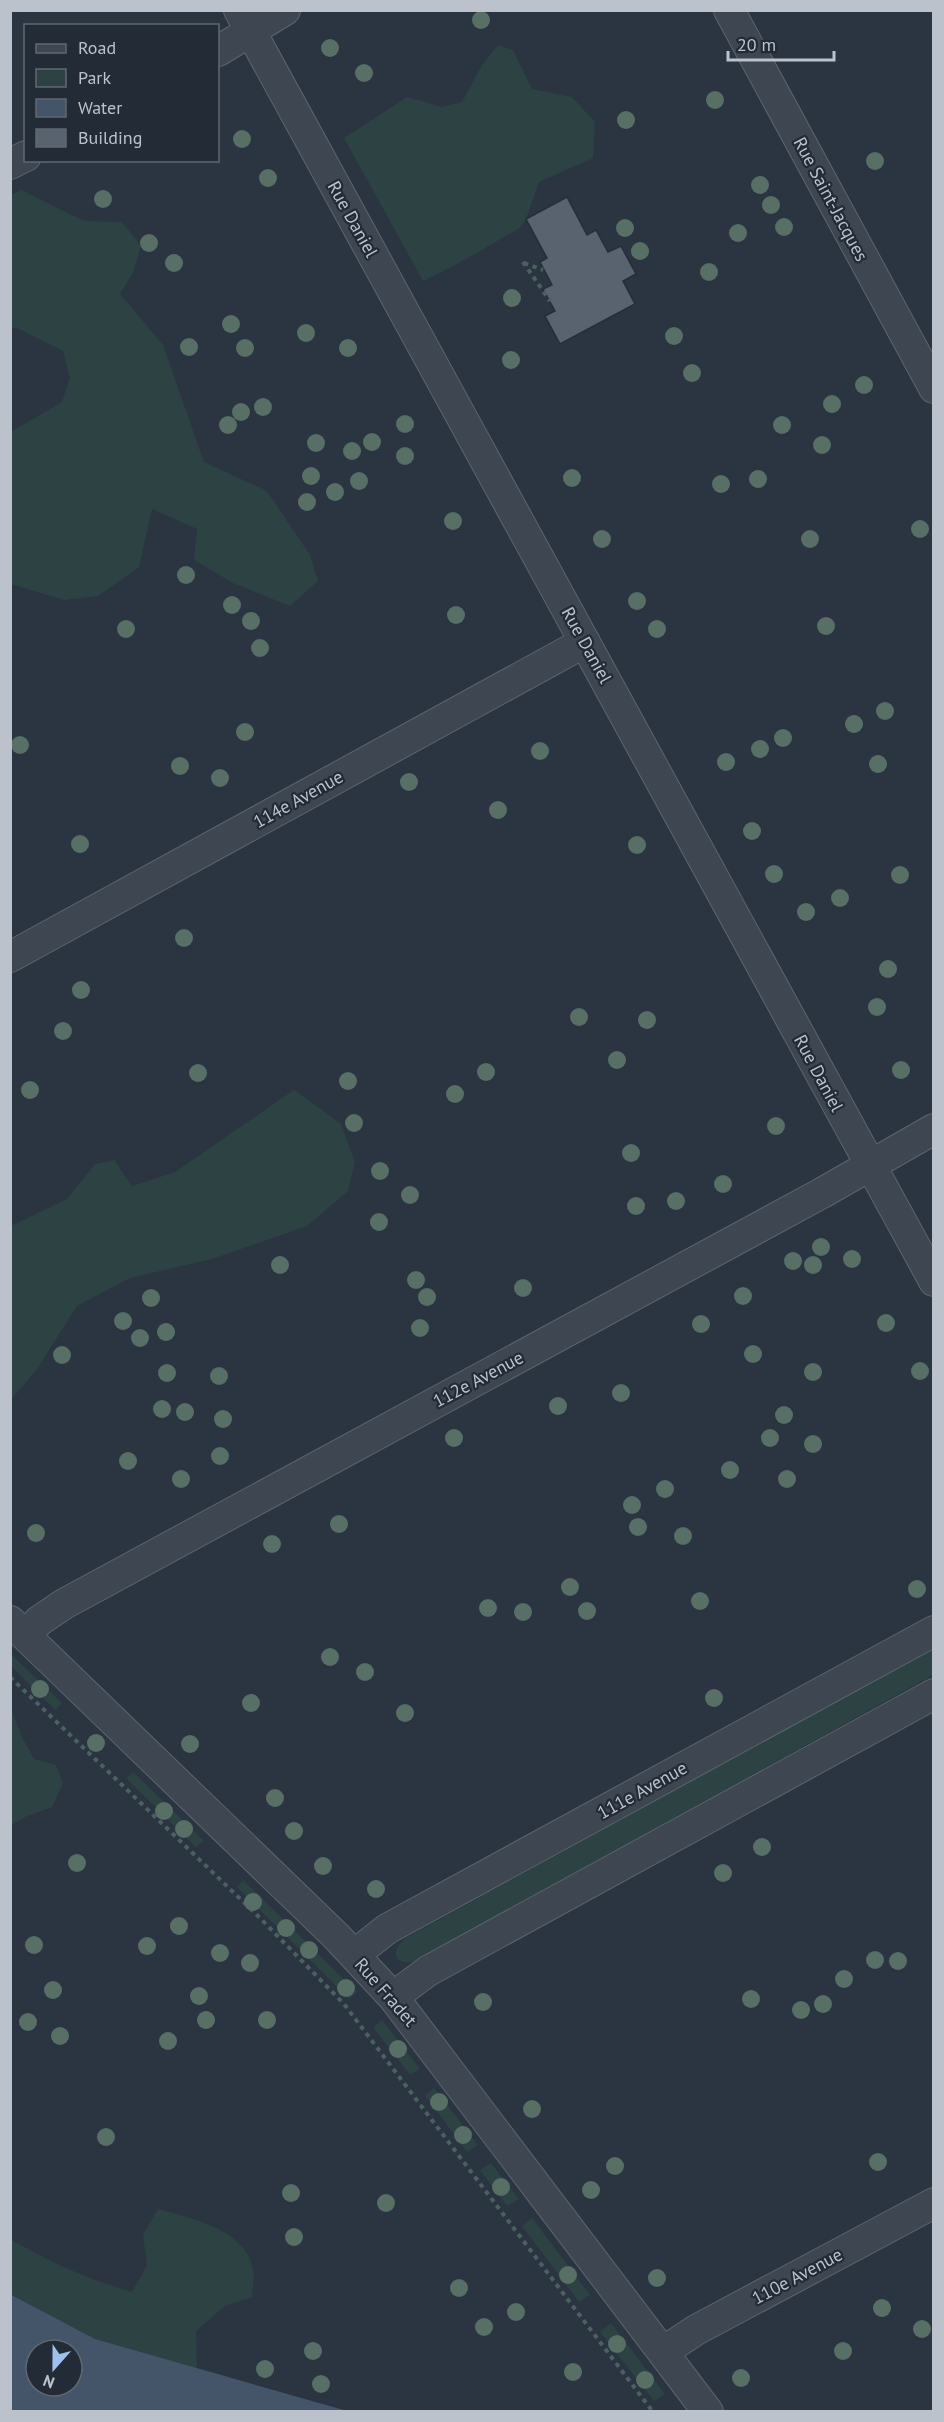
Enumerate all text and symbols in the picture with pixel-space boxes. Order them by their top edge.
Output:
legend [24,24,219,162]
scale bar [728,24,834,62]
text: 20 m [737,33,776,56]
text: Road [78,36,116,59]
text: Park [78,66,111,89]
text: Water [78,96,122,119]
text: Building [78,126,142,149]
street label: Rue Saint-Jacques [789,133,873,265]
street label: Rue Daniel [323,177,384,262]
street label: Rue Daniel [557,603,618,688]
street label: 114e Avenue [249,765,347,833]
street label: Rue Daniel [789,1031,849,1116]
street label: 112e Avenue [429,1346,527,1412]
street label: 111e Avenue [593,1756,691,1824]
street label: Rue Fradet [350,1953,422,2031]
street label: 110e Avenue [748,2243,846,2309]
north arrow [24,2338,84,2398]
text: N [40,2371,57,2393]

